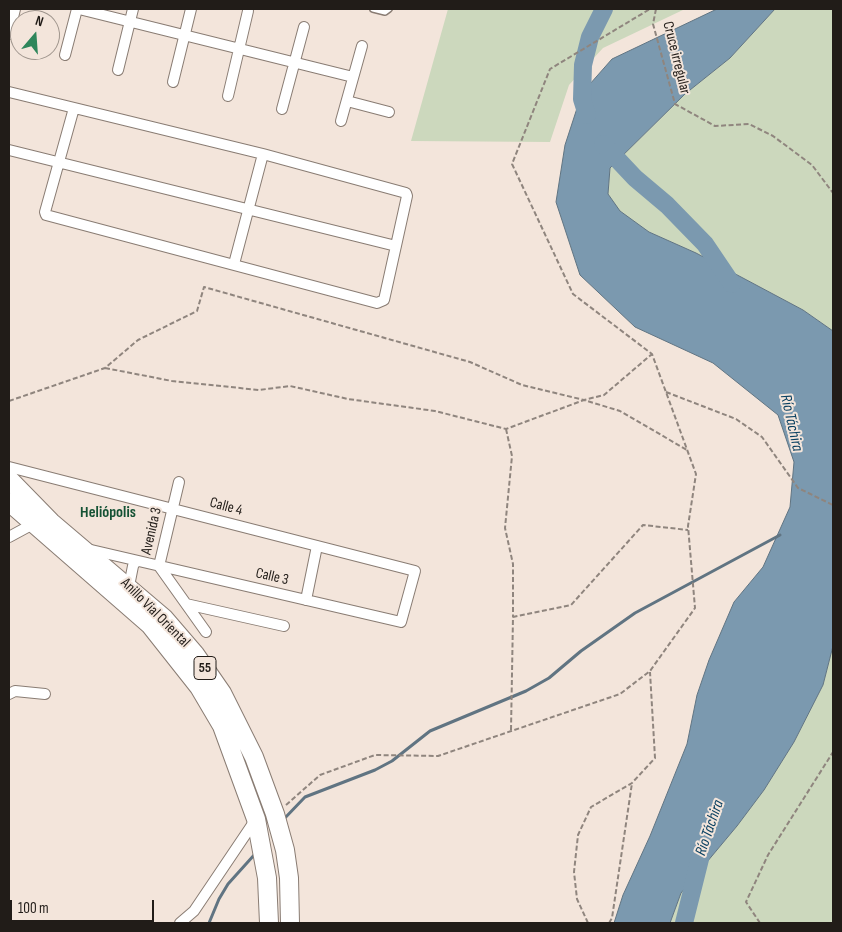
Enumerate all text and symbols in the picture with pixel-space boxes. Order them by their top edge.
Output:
north arrow [10,10,60,60]
text: N [33,12,46,30]
street label: Cruce irregular [658,20,694,96]
water label: Río Táchira [775,393,807,453]
street label: Calle 4 [208,494,244,520]
district label: Heliópolis [80,503,136,523]
street label: Avenida 3 [138,506,166,556]
street label: Calle 3 [254,565,290,589]
street label: Anillo Vial Oriental [117,575,193,651]
road number: 55 [194,656,216,680]
water label: Río Táchira [692,798,728,858]
scale bar [12,890,156,922]
text: 100 m [18,899,49,918]

